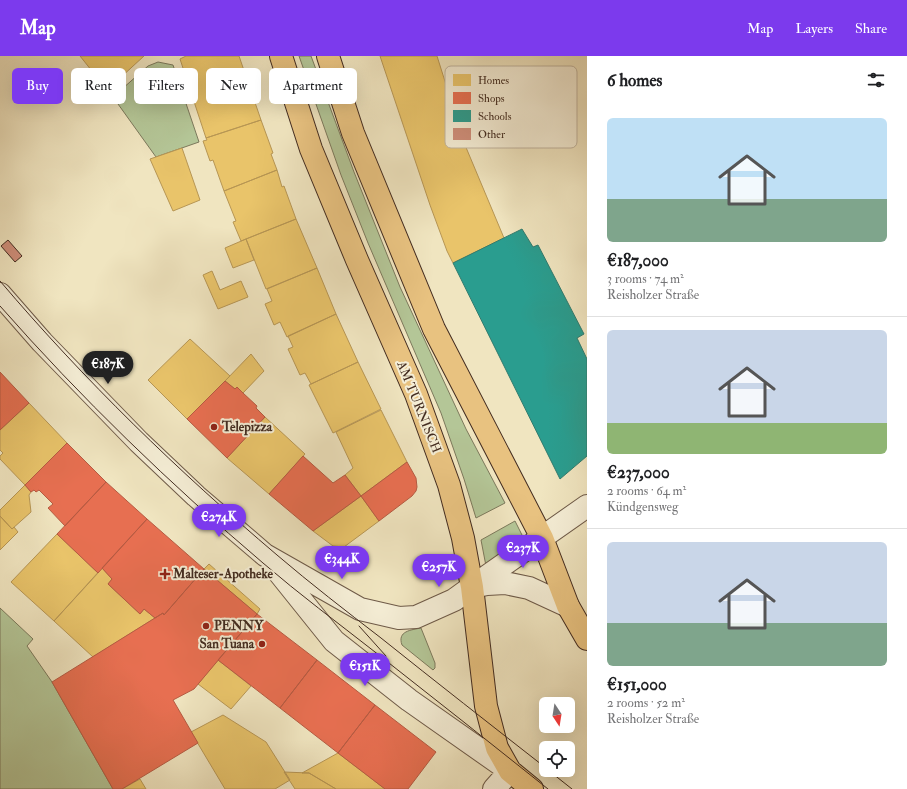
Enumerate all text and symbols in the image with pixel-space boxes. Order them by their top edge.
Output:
text: Map [20,16,56,40]
text: Map [747,20,773,37]
text: Layers [795,20,833,37]
text: Share [855,20,887,37]
legend [445,66,577,148]
chip: Buy [12,68,63,104]
chip: Rent [71,68,126,104]
chip: Filters [134,68,198,104]
chip: New [206,68,261,104]
chip: Apartment [269,68,357,104]
icon: filters [865,69,887,91]
text: 6 homes [607,70,662,91]
text: Homes [478,74,509,87]
text: Shops [478,92,505,106]
text: Schools [478,110,512,123]
text: Other [478,128,506,141]
icon: home [711,144,783,216]
text: €187,000 [607,250,669,271]
text: 3 rooms · 74 m² [607,271,684,287]
text: Reisholzer Straße [607,287,699,303]
pin: €187K [80,351,136,385]
text: €187K [91,356,125,372]
icon: home [711,356,783,428]
street label: AM TURNISCH [393,358,445,456]
place label: Telepizza [221,419,273,436]
marker: Telepizza [209,422,219,432]
text: €237,000 [607,462,670,483]
text: 2 rooms · 64 m² [607,483,686,499]
text: Kündgensweg [607,499,678,515]
pin: €274K [191,504,247,538]
text: €274K [201,509,237,525]
pin: €237K [495,535,551,569]
text: €237K [506,540,540,556]
pin: €344K [314,546,370,580]
text: €344K [324,551,360,567]
pin: €257K [411,554,467,588]
text: €257K [422,559,456,575]
place label: Malteser-Apotheke [172,566,274,583]
icon: home [711,568,783,640]
marker: Malteser-Apotheke [160,569,170,579]
place label: PENNY [214,618,264,634]
marker: PENNY [201,621,211,631]
place label: San Tuana [200,636,255,652]
marker: San Tuana [257,639,267,649]
pin: €151K [337,653,393,687]
text: €151K [349,658,381,674]
text: €151,000 [607,674,667,695]
text: 2 rooms · 52 m² [607,695,685,711]
north arrow [539,697,575,733]
map controls [539,697,575,777]
text: Reisholzer Straße [607,711,699,727]
button: locate [539,741,575,777]

